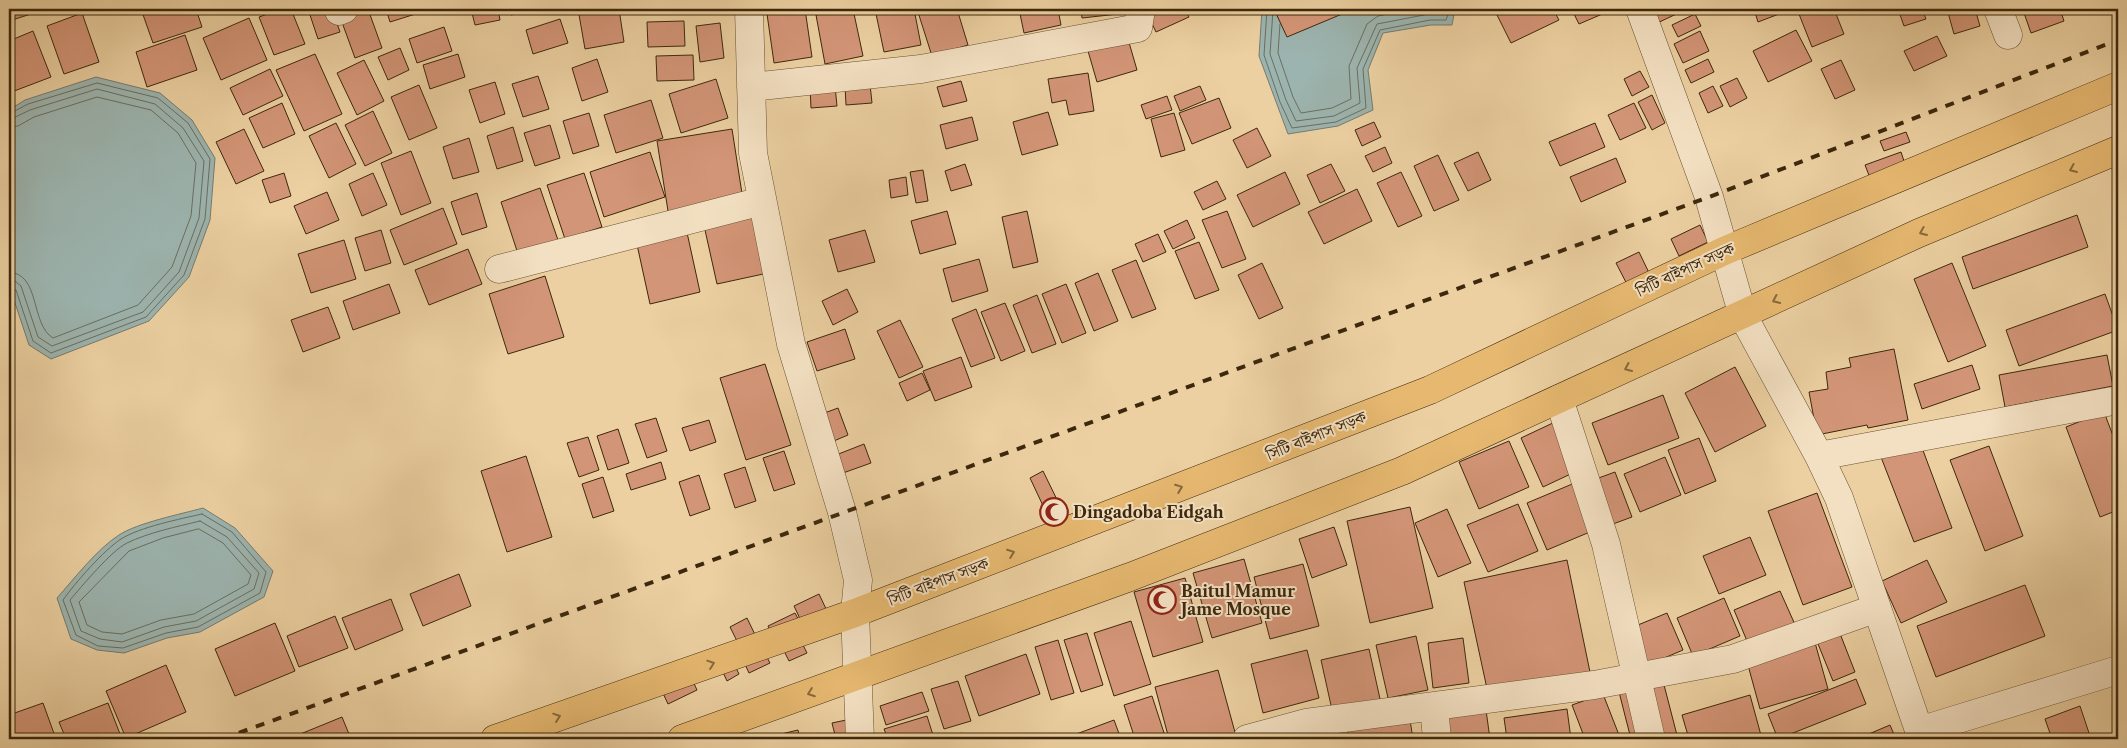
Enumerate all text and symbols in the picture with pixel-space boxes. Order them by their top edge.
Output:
one-way arrow [2069,163,2078,174]
one-way arrow [1919,225,1928,236]
street label: সিটি বাইপাস সড়ক [1632,237,1738,301]
one-way arrow [1772,294,1781,305]
one-way arrow [1624,361,1633,372]
street label: সিটি বাইপাস সড়ক [1262,406,1370,465]
one-way arrow [1174,484,1183,495]
mosque icon: Dingadoba Eidgah [1039,497,1069,527]
place label: Dingadoba Eidgah [1073,502,1224,522]
one-way arrow [1006,549,1015,559]
street label: সিটি বাইপাস সড়ক [884,552,992,610]
place label: Baitul Mamur Jame Mosque [1178,581,1295,619]
mosque icon: Baitul Mamur Jame Mosque [1147,585,1177,615]
one-way arrow [706,660,715,670]
one-way arrow [807,687,816,697]
one-way arrow [553,713,561,723]

